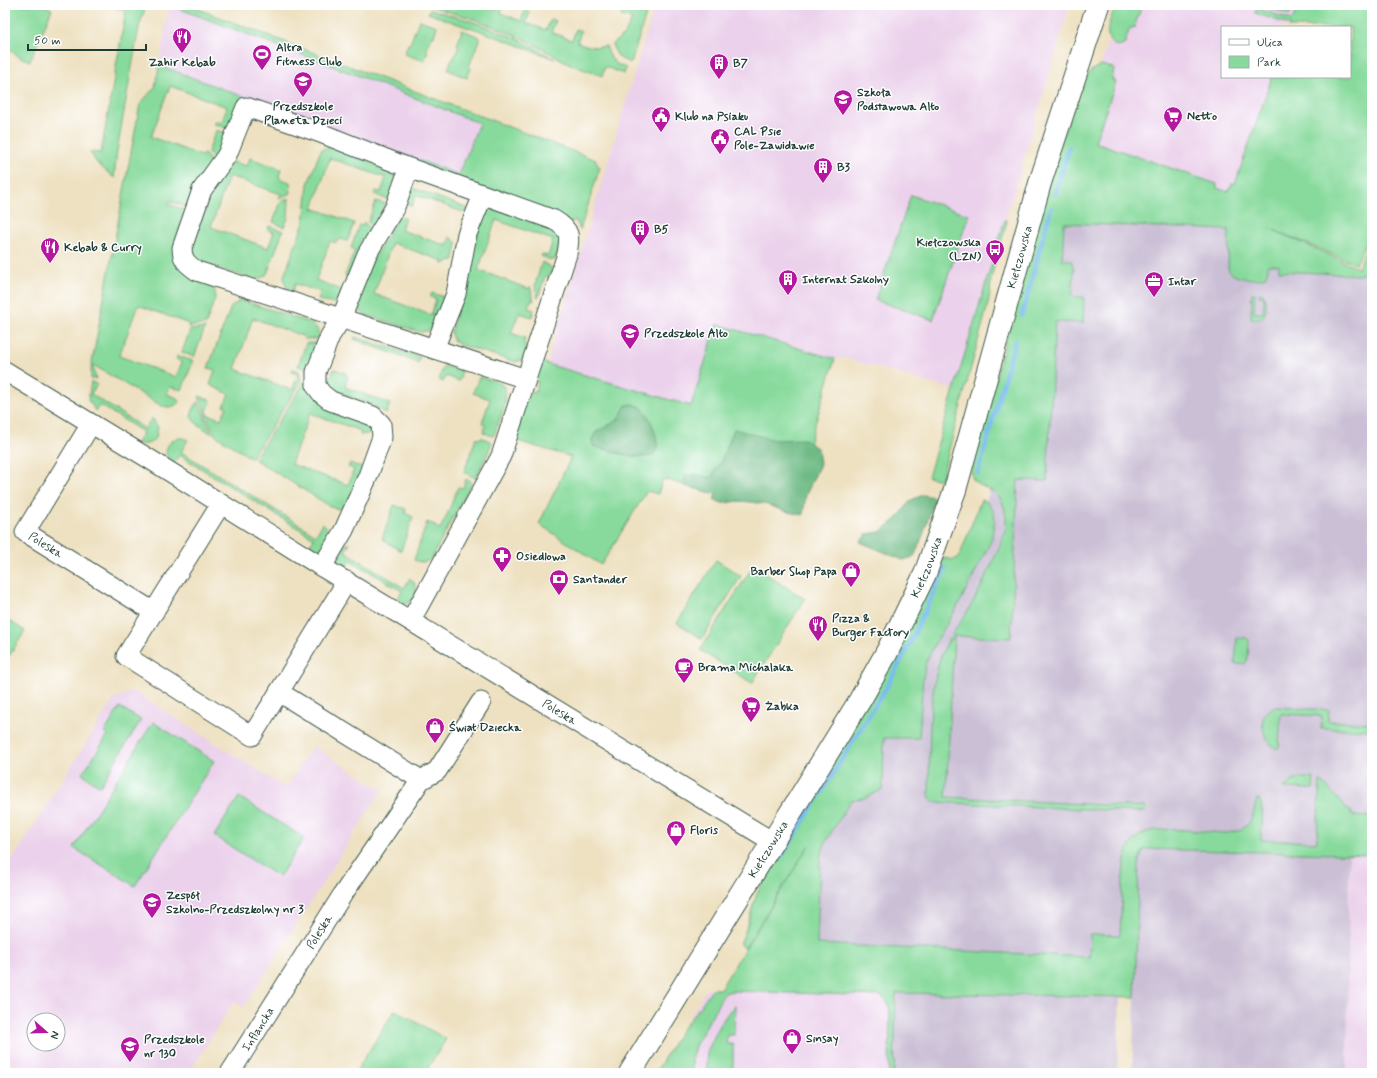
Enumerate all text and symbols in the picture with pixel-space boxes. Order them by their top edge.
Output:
scale bar [28,26,146,52]
restaurant icon: Zahir Kebab [171,26,193,54]
legend [1221,26,1351,78]
text: 50 m [34,33,61,49]
text: Ulica [1257,35,1283,51]
place label: Altra Fitness Club [276,40,342,70]
sports icon: Altra Fitness Club [251,43,273,71]
building icon: B7 [708,52,730,80]
place label: Zahir Kebab [148,55,216,71]
text: Park [1257,55,1281,71]
place label: B7 [733,56,749,72]
school or university icon: Przedszkole Planeta Dzieci [292,70,314,98]
place label: Szkoła Podstawowa Alto [857,85,939,115]
school or university icon: Szkoła Podstawowa Alto [832,88,854,116]
place label: Przedszkole Planeta Dzieci [264,99,342,129]
public building icon: Klub na Psiaku [650,105,672,133]
supermarket icon: Netto [1162,105,1184,133]
place label: Klub na Psiaku [675,109,748,125]
place label: Netto [1187,109,1217,125]
place label: CAL Psie Pole-Zawidawie [734,124,815,154]
public building icon: CAL Psie Pole-Zawidawie [709,127,731,155]
building icon: B3 [812,156,834,184]
place label: B3 [837,160,851,176]
building icon: B5 [629,218,651,246]
place label: B5 [654,222,670,238]
street label: Kiełczowska [1004,224,1037,291]
place label: Kiełczowska (LZN) [916,235,982,265]
restaurant icon: Kebab & Curry [39,236,61,264]
bus stop icon: Kiełczowska (LZN) [984,238,1006,266]
place label: Kebab & Curry [64,240,142,256]
building icon: Internat Szkolny [777,268,799,296]
office icon: Intar [1143,270,1165,298]
place label: Internat Szkolny [802,272,889,288]
place label: Intar [1168,274,1196,290]
school or university icon: Przedszkole Alto [619,322,641,350]
place label: Przedszkole Alto [644,326,728,342]
street label: Poleska [25,529,66,563]
street label: Kiełczowska [908,535,947,601]
pharmacy icon: Osiedlowa [491,545,513,573]
place label: Osiedlowa [516,549,566,565]
shop icon: Barber Shop Papa [840,560,862,588]
place label: Barber Shop Papa [750,564,837,580]
bank icon: Santander [548,568,570,596]
place label: Santander [573,572,627,588]
place label: Pizza & Burger Factory [832,611,909,642]
restaurant icon: Pizza & Burger Factory [807,614,829,642]
cafe icon: Brama Michalaka [673,656,695,684]
place label: Brama Michalaka [698,660,794,676]
supermarket icon: Żabka [740,695,762,723]
street label: Poleska [539,696,580,730]
place label: Żabka [765,699,799,715]
shop icon: Świat Dziecka [424,716,446,744]
place label: Świat Dziecka [449,720,522,736]
street label: Kiełczowska [745,818,793,881]
shop icon: Floris [665,819,687,847]
place label: Floris [690,823,719,839]
place label: Zespół Szkolno-Przedszkolny nr 3 [166,888,304,918]
school or university icon: Zespół Szkolno-Przedszkolny nr 3 [141,891,163,919]
street label: Poleska [303,911,337,952]
street label: Inflancka [239,1004,279,1055]
north arrow [26,1012,66,1052]
shop icon: Sinsay [781,1027,803,1055]
text: N [47,1029,62,1041]
place label: Sinsay [806,1031,839,1047]
place label: Przedszkole nr 130 [144,1032,205,1062]
school or university icon: Przedszkole nr 130 [119,1035,141,1063]

